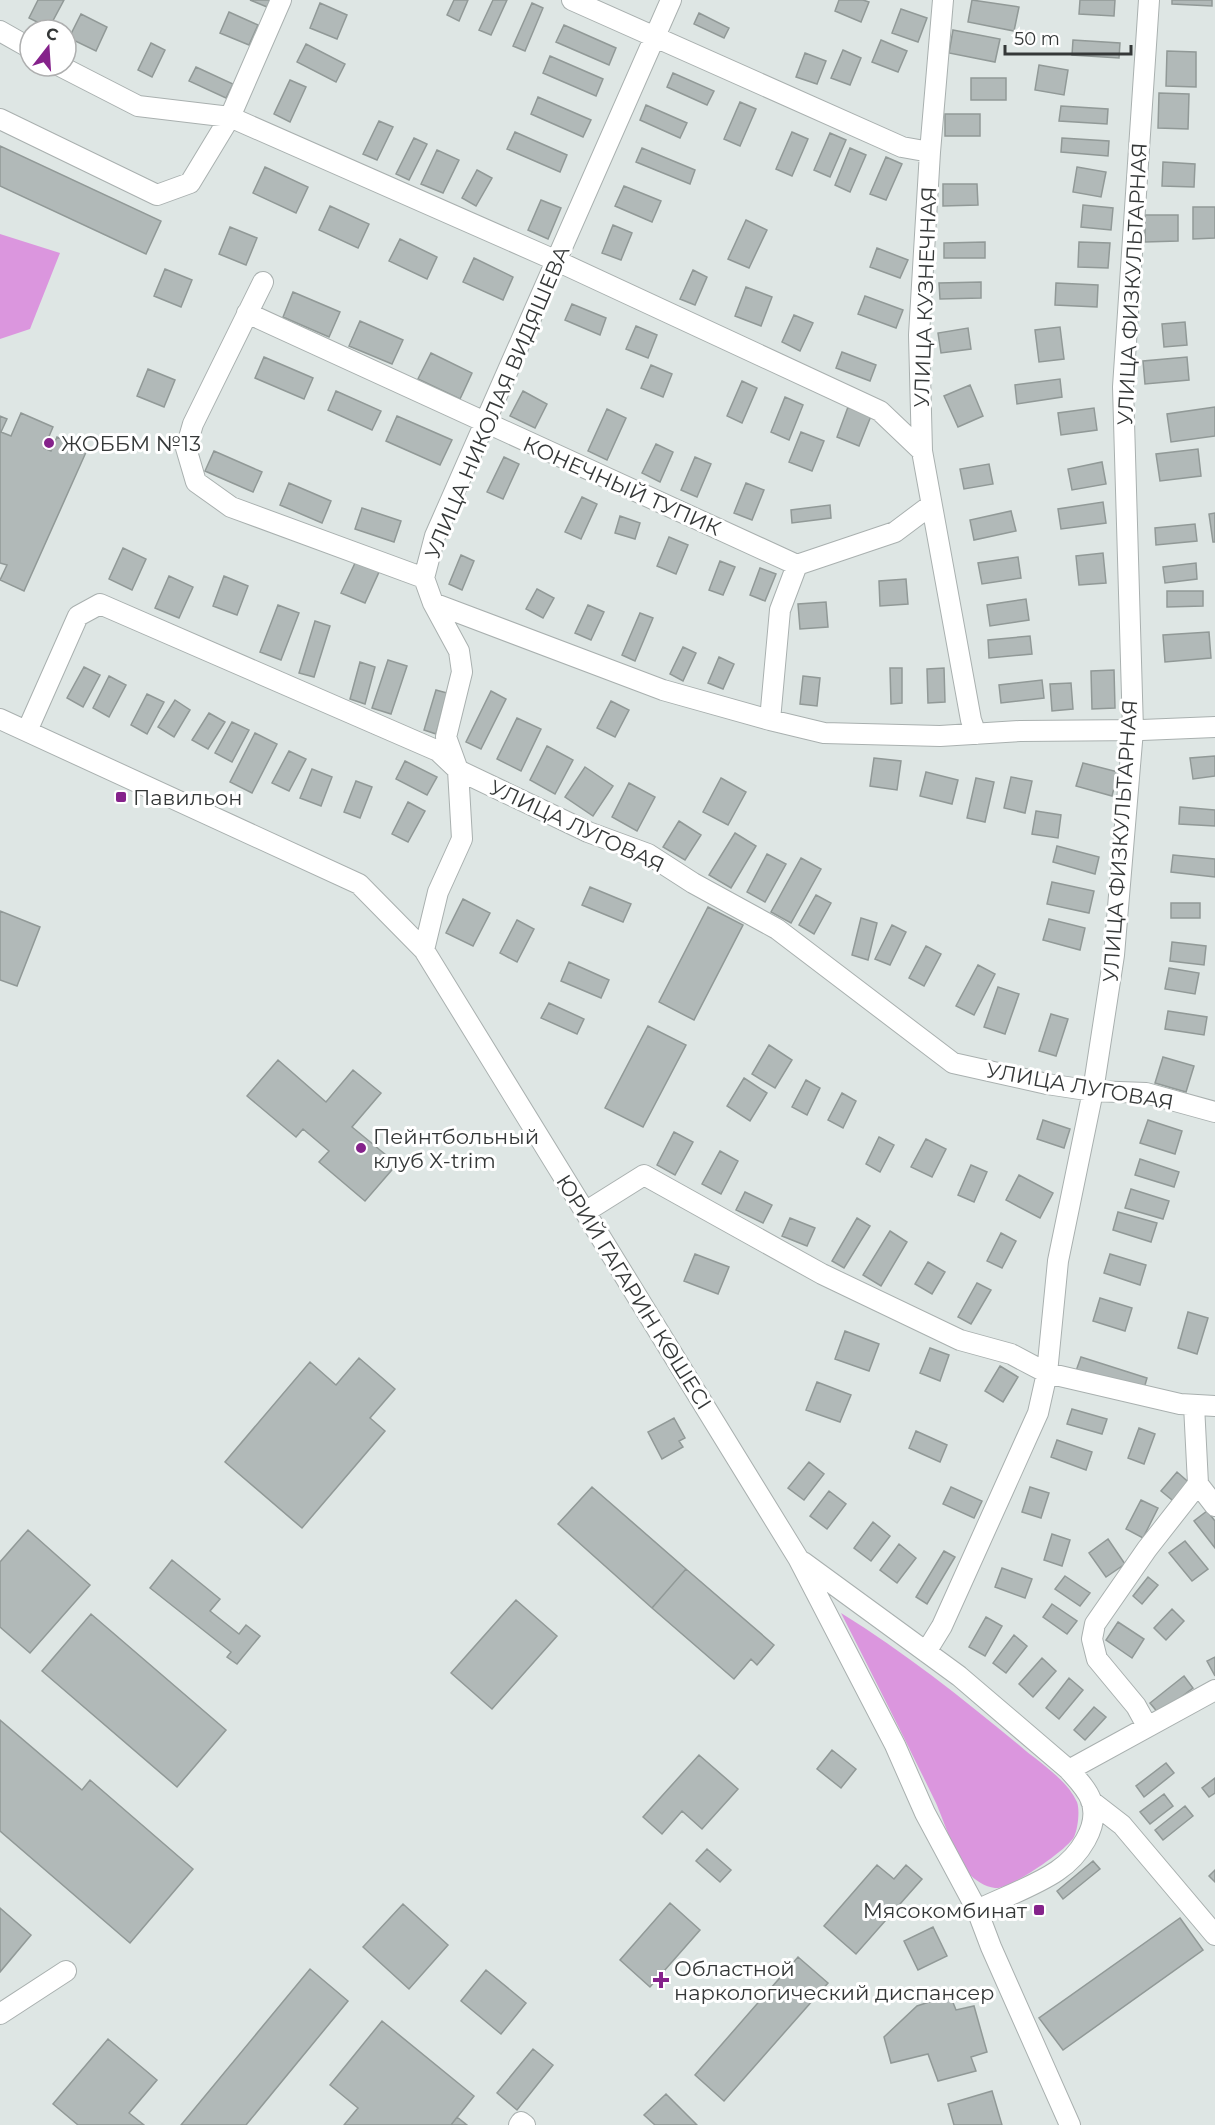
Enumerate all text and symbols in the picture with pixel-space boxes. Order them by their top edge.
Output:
north arrow [18,18,78,78]
scale bar [1005,18,1131,56]
text: С [44,23,61,45]
text: 50 m [1014,28,1060,50]
street label: УЛИЦА ФИЗКУЛЬТАРНАЯ [1112,142,1152,426]
street label: УЛИЦА КУЗНЕЧНАЯ [909,186,941,408]
street label: УЛИЦА НИКОЛАЯ ВИДЯШЕВА [420,241,575,562]
place label: ЖОББМ №13 [61,431,201,456]
street label: КОНЕЧНЫЙ ТУПИК [519,431,725,541]
marker: ЖОББМ №13 [42,436,56,450]
street label: УЛИЦА ФИЗКУЛЬТАРНАЯ [1098,699,1142,983]
street label: УЛИЦА ЛУГОВАЯ [486,775,668,877]
place label: Павильон [133,785,242,810]
marker: Павильон [114,790,128,804]
street label: УЛИЦА ЛУГОВАЯ [984,1057,1176,1115]
place label: Пейнтбольный клуб X-trim [373,1124,539,1173]
marker: Пейнтбольный клуб X-trim [354,1141,368,1155]
street label: ЮРИЙ ГАГАРИН КӨШЕСІ [551,1170,717,1414]
place label: Мясокомбинат [863,1898,1027,1923]
marker: Мясокомбинат [1032,1903,1046,1917]
place label: Областной наркологический диспансер [674,1956,995,2005]
marker: Областной наркологический диспансер [652,1971,670,1989]

